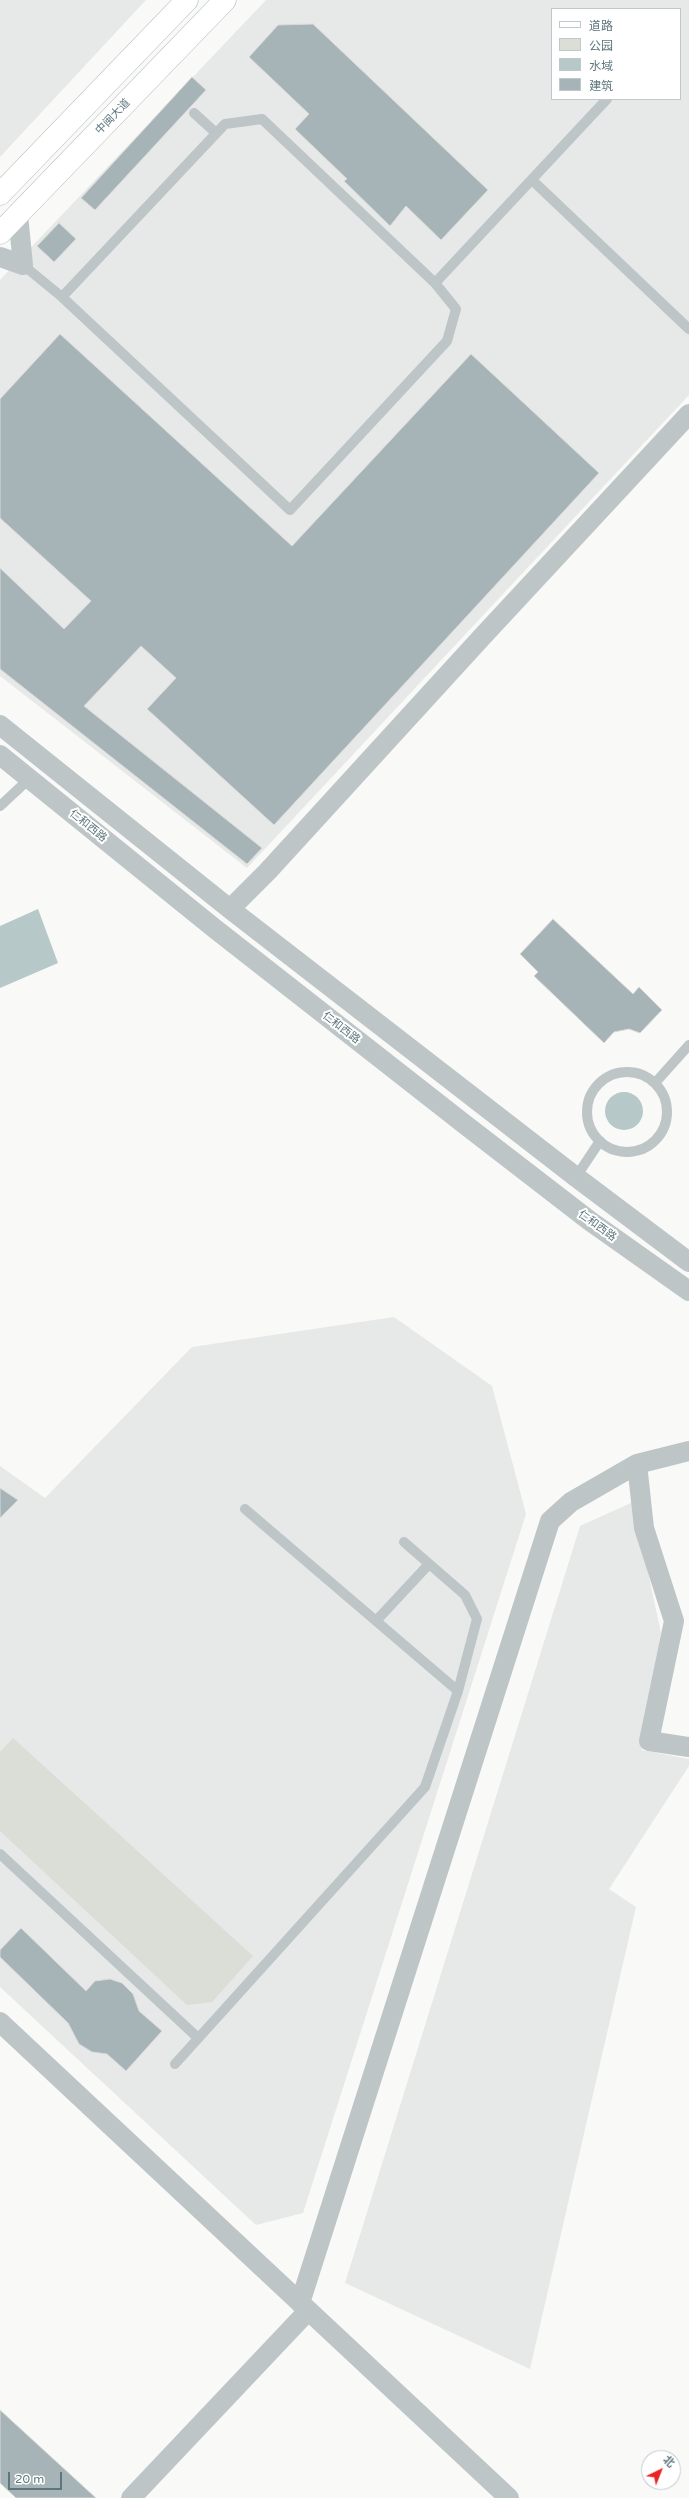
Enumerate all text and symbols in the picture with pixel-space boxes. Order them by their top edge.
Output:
legend [551,8,681,100]
text: 道路 [589,19,613,33]
text: 公园 [589,39,613,53]
text: 水域 [589,59,613,73]
text: 建筑 [589,79,613,93]
street label: 中闽大道 [93,97,133,137]
street label: 仁和西路 [67,807,109,845]
street label: 仁和西路 [320,1009,362,1047]
street label: 仁和西路 [575,1208,619,1244]
north arrow [641,2450,681,2490]
text: 北 [660,2453,677,2470]
scale bar [10,2464,64,2490]
text: 20 m [15,2472,44,2486]

